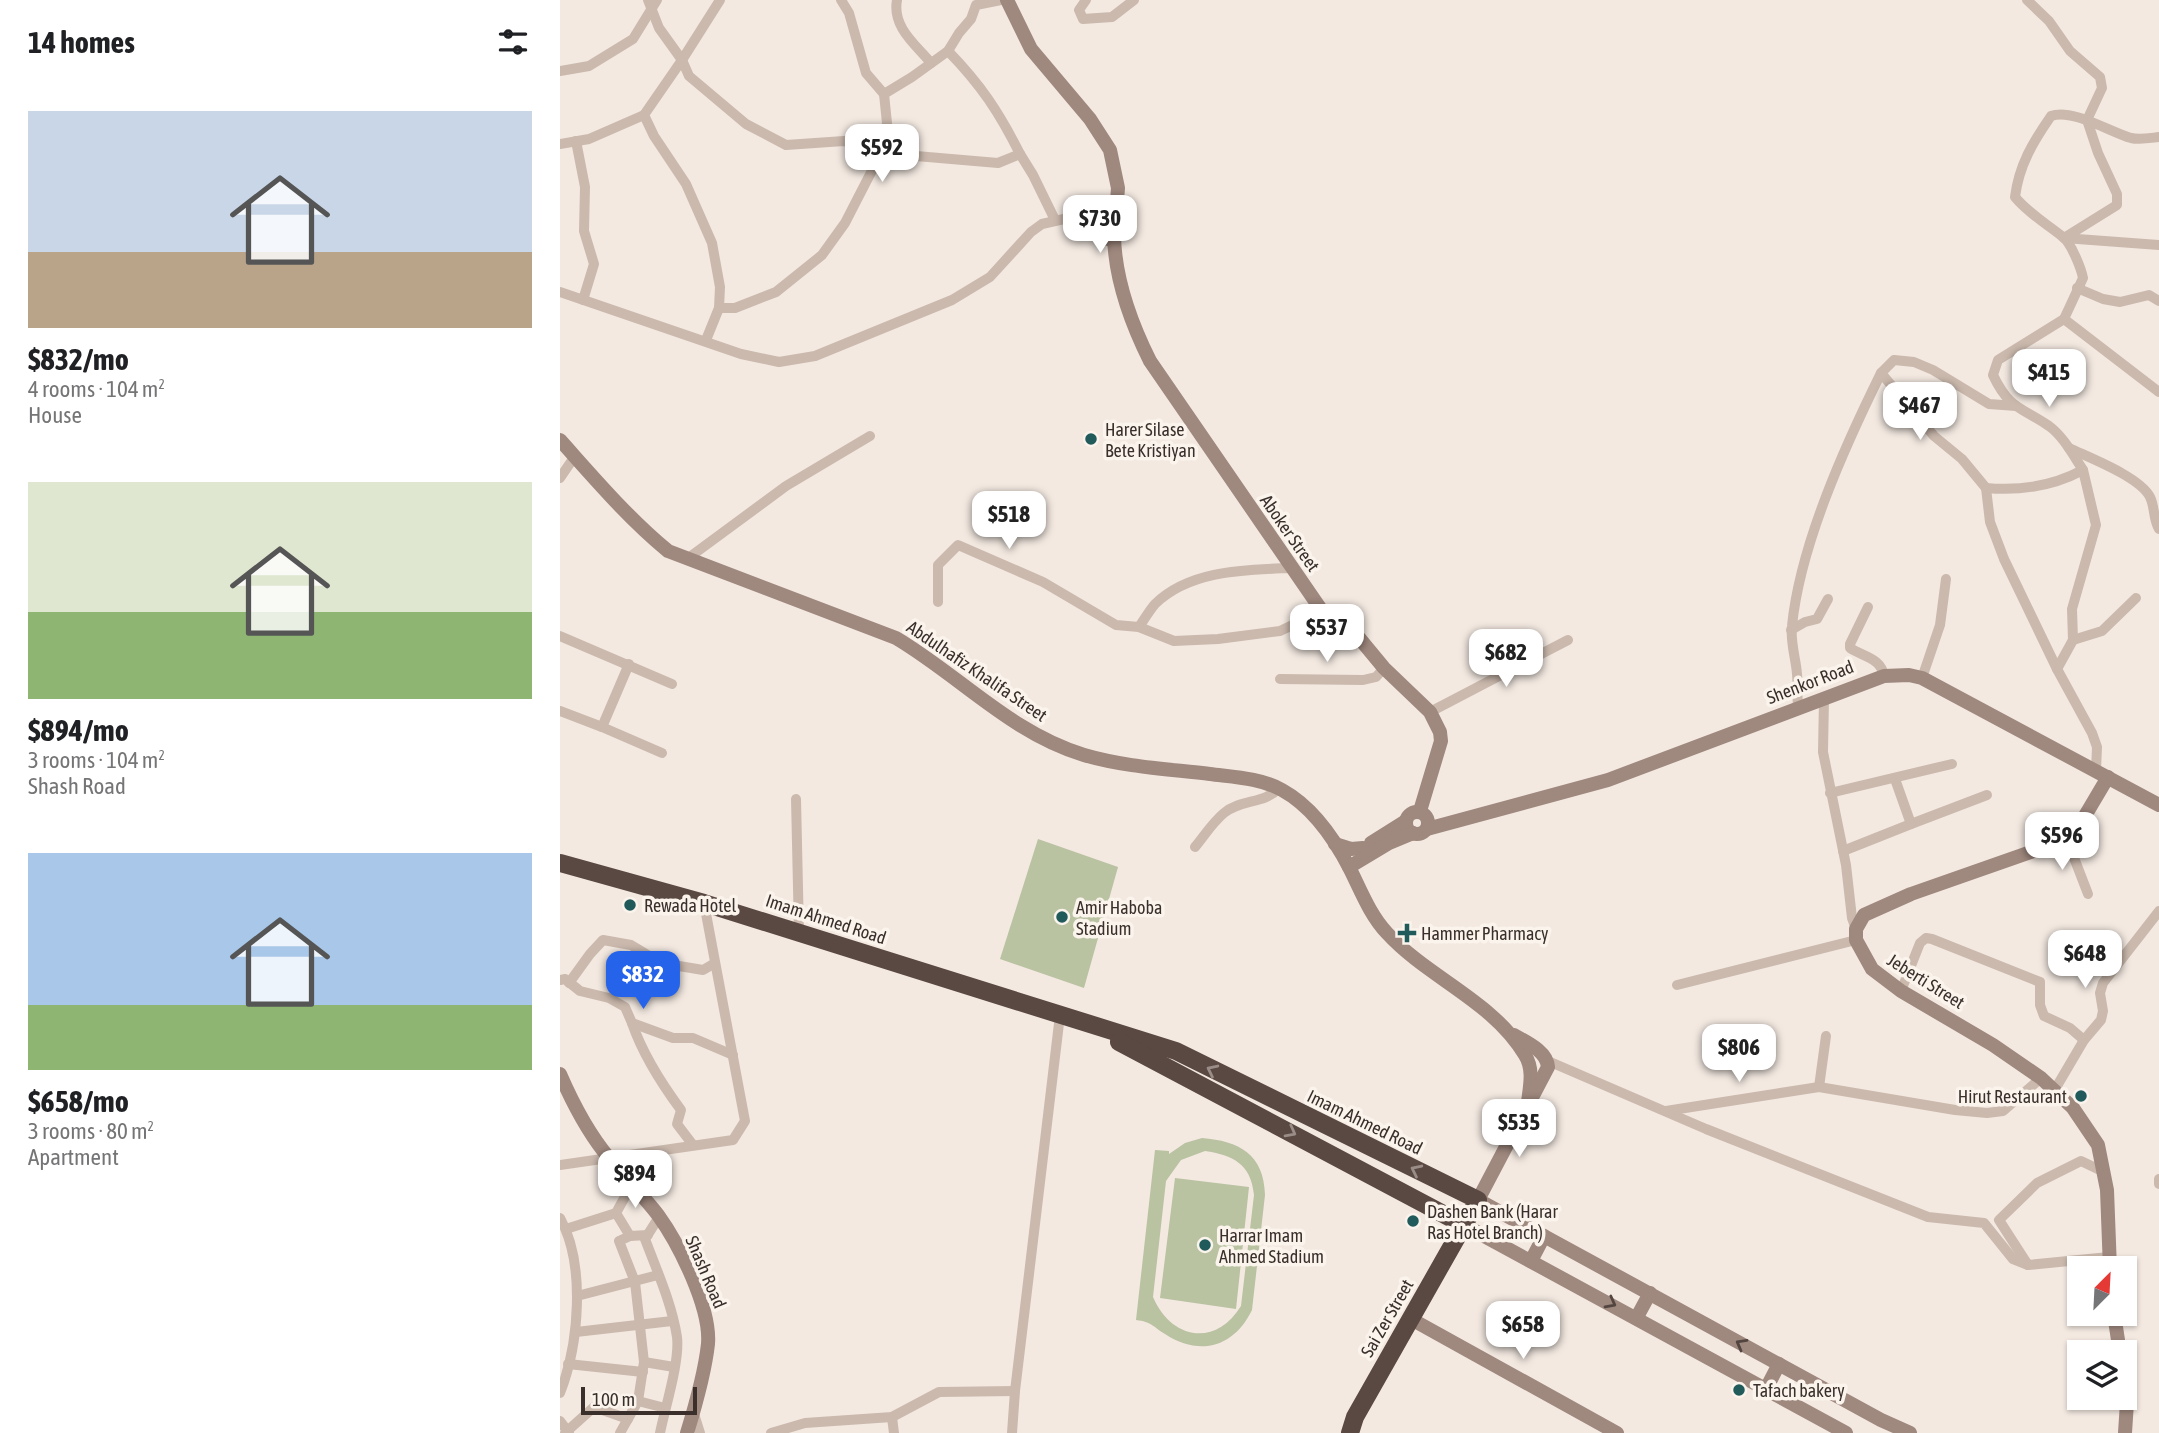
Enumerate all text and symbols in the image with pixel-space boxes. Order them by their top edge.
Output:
icon: filters [494,23,532,61]
text: 14 homes [28,25,135,59]
pin: $592 [841,124,923,184]
text: $592 [861,134,903,160]
icon: home [217,157,343,283]
pin: $730 [1059,196,1141,255]
text: $730 [1079,205,1121,231]
text: $832/mo [28,342,129,376]
pin: $415 [2008,350,2090,409]
text: $415 [2028,359,2070,385]
text: 4 rooms · 104 m² [28,376,165,402]
pin: $467 [1879,382,1961,442]
text: $467 [1899,392,1941,418]
text: House [28,402,82,428]
place label: Harer Silase Bete Kristiyan [1105,419,1196,461]
marker: Harer Silase Bete Kristiyan [1083,431,1099,447]
pin: $518 [968,491,1050,551]
street label: Aboker Street [1256,491,1324,575]
text: $518 [988,501,1030,527]
icon: home [217,528,343,654]
pin: $537 [1286,604,1368,664]
text: $537 [1306,614,1348,640]
street label: Abdulhafiz Khalifa Street [903,616,1051,726]
pin: $682 [1465,630,1547,689]
text: $682 [1485,639,1527,665]
street label: Shenkor Road [1764,656,1856,708]
text: $894/mo [28,713,129,747]
text: 3 rooms · 104 m² [28,747,165,773]
text: Shash Road [28,773,126,799]
pin: $596 [2021,812,2103,872]
text: $596 [2041,822,2083,848]
street label: Imam Ahmed Road [763,890,889,948]
place label: Rewada Hotel [644,895,736,916]
marker: Rewada Hotel [622,897,638,913]
place label: Amir Haboba Stadium [1076,897,1162,939]
icon: home [217,899,343,1025]
marker: Amir Haboba Stadium [1054,909,1070,925]
place label: Hammer Pharmacy [1421,923,1548,944]
marker: Hammer Pharmacy [1399,925,1415,941]
pin: $648 [2044,930,2126,990]
text: $648 [2064,940,2106,966]
street label: Jeberti Street [1884,949,1968,1013]
pin: $832 [602,951,684,1011]
text: $832 [622,961,664,987]
pin: $806 [1698,1024,1780,1084]
text: $806 [1718,1034,1760,1060]
one-way arrow [1207,1064,1219,1078]
text: $658/mo [28,1084,129,1118]
street label: Imam Ahmed Road [1304,1085,1426,1159]
place label: Hirut Restaurant [1958,1086,2067,1107]
marker: Hirut Restaurant [2073,1088,2089,1104]
pin: $535 [1478,1100,1560,1159]
text: $535 [1498,1109,1540,1135]
text: 3 rooms · 80 m² [28,1118,154,1144]
one-way arrow [1284,1123,1296,1137]
text: Apartment [28,1144,119,1170]
pin: $894 [594,1150,676,1210]
text: $894 [614,1160,656,1186]
one-way arrow [1411,1165,1423,1179]
place label: Dashen Bank (Harar Ras Hotel Branch) [1427,1201,1558,1243]
marker: Dashen Bank (Harar Ras Hotel Branch) [1405,1213,1421,1229]
place label: Harrar Imam Ahmed Stadium [1219,1225,1324,1267]
street label: Shash Road [681,1233,731,1311]
marker: Harrar Imam Ahmed Stadium [1197,1237,1213,1253]
north arrow [2067,1256,2137,1326]
map controls [2067,1256,2137,1410]
street label: Sai Zer Street [1356,1275,1418,1361]
one-way arrow [1604,1295,1616,1308]
pin: $658 [1482,1302,1564,1361]
text: $658 [1502,1311,1544,1337]
one-way arrow [1736,1338,1749,1352]
button: layers [2067,1340,2137,1410]
place label: Tafach bakery [1753,1380,1845,1401]
marker: Tafach bakery [1731,1382,1747,1398]
scale bar [581,1384,696,1416]
text: 100 m [592,1388,635,1410]

